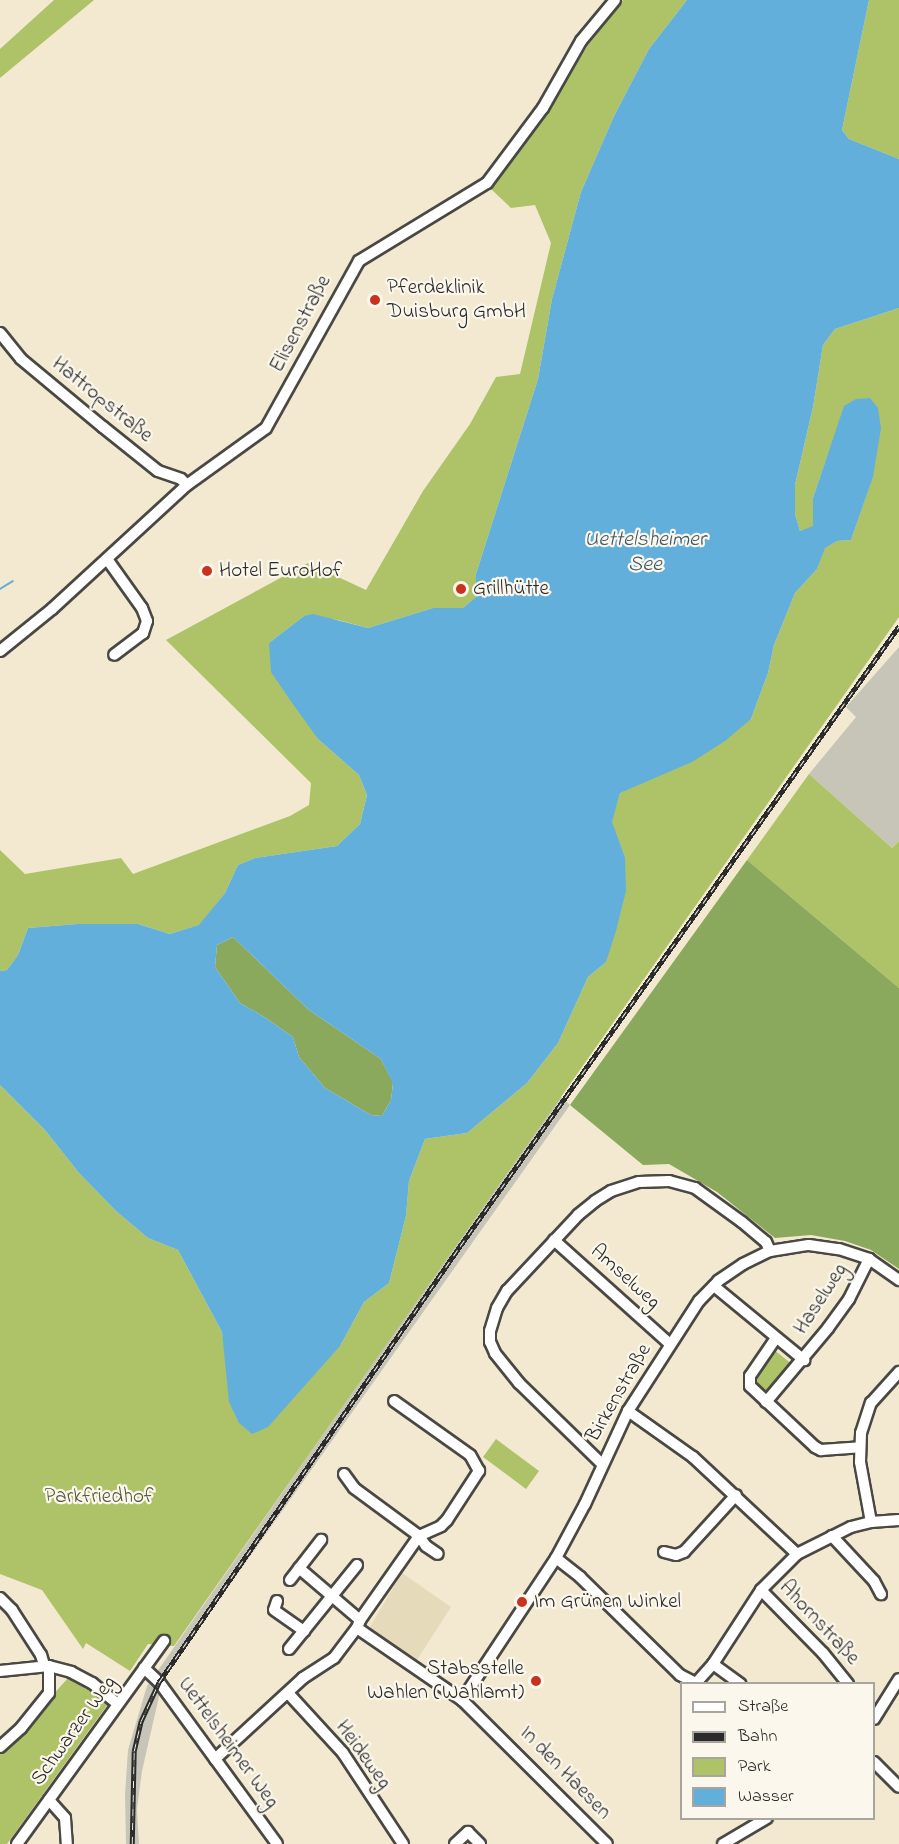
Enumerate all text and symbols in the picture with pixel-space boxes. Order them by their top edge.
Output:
street label: Elisenstraße [265,271,337,377]
place label: Pferdeklinik Duisburg GmbH [387,275,526,325]
marker: Pferdeklinik Duisburg GmbH [368,293,382,307]
street label: Hattropstraße [46,352,158,448]
water label: Uettelsheimer See [584,527,706,578]
place label: Hotel EuroHof [219,558,342,584]
marker: Hotel EuroHof [200,564,214,578]
place label: Grillhütte [473,576,549,602]
marker: Grillhütte [454,582,468,596]
street label: Amselweg [585,1239,665,1315]
street label: Haselweg [789,1259,853,1339]
street label: Birkenstraße [581,1339,657,1447]
park label: Parkfriedhof [44,1484,154,1510]
street label: Ahornstraße [773,1575,865,1671]
place label: Im Grünen Winkel [534,1589,681,1615]
marker: Im Grünen Winkel [515,1595,529,1609]
place label: Stabsstelle Wahlen (Wahlamt) [367,1656,524,1706]
street label: Schwarzer Weg [26,1671,122,1791]
street label: Uettelsheimer Weg [172,1672,284,1814]
marker: Stabsstelle Wahlen (Wahlamt) [529,1674,543,1688]
legend [680,1682,875,1820]
text: Straße [738,1694,788,1720]
street label: Heideweg [330,1716,396,1794]
street label: In den Haesen [514,1721,616,1825]
text: Bahn [738,1724,777,1750]
text: Park [738,1754,771,1780]
text: Wasser [738,1784,794,1810]

